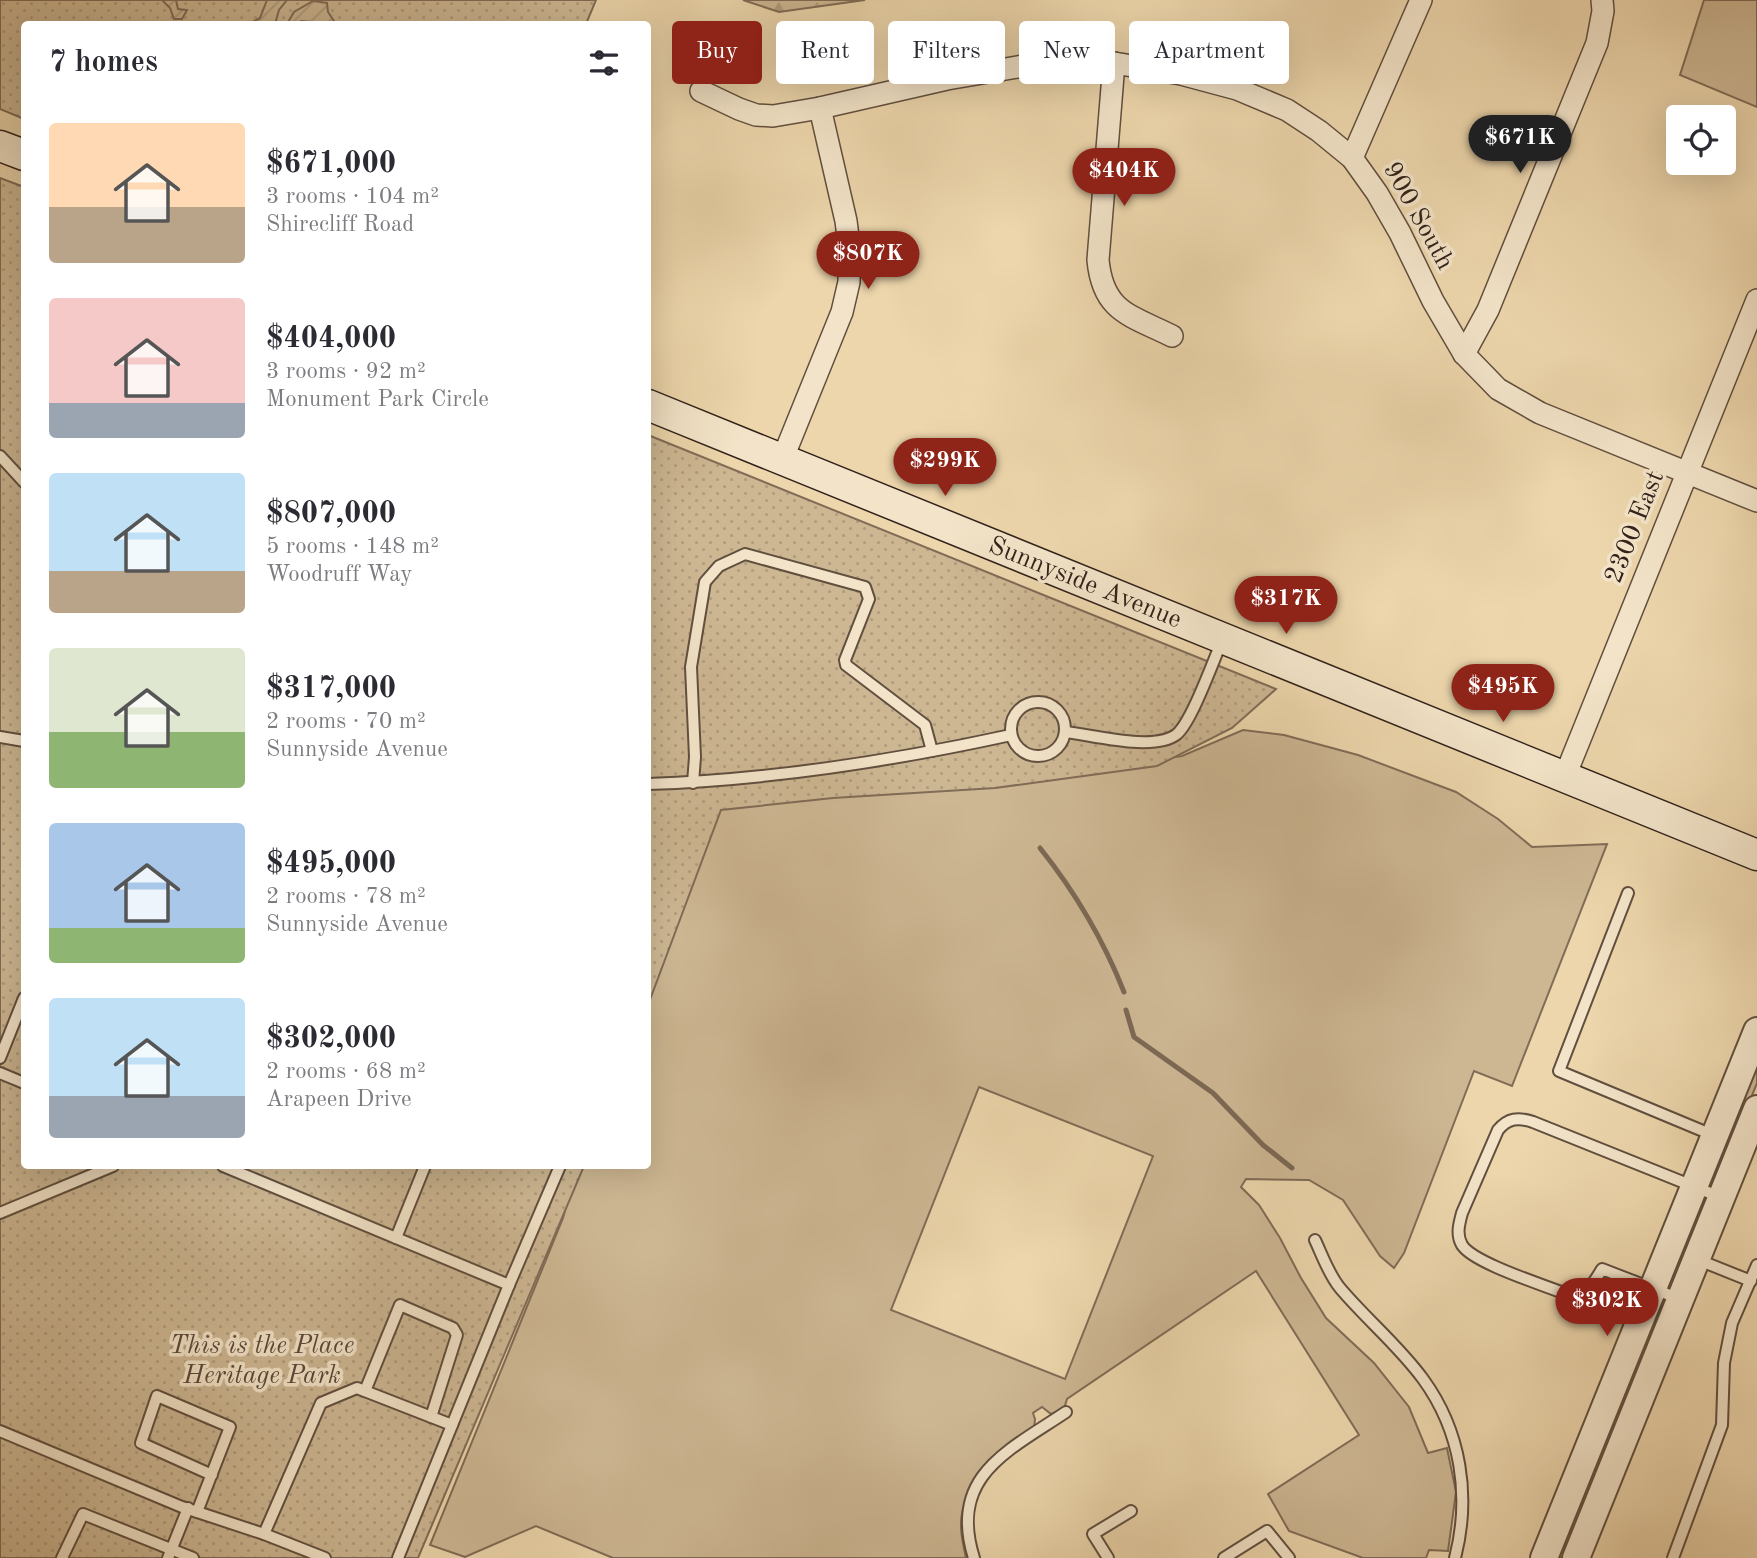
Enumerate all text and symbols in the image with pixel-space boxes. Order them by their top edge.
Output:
chip: Buy [672,21,762,84]
chip: Rent [776,21,874,84]
chip: Filters [888,21,1005,84]
chip: New [1019,21,1115,84]
chip: Apartment [1129,21,1289,84]
icon: filters [585,44,623,82]
text: 7 homes [49,48,158,78]
map controls [1666,105,1736,175]
button: locate [1666,105,1736,175]
pin: $671K [1471,116,1569,175]
text: $671K [1484,126,1556,149]
pin: $404K [1075,148,1173,208]
text: $671,000 [266,149,396,179]
icon: home [105,151,189,235]
street label: 900 South [1378,158,1458,274]
text: $404K [1088,159,1160,182]
text: 3 rooms · 104 m² [266,185,439,208]
text: Shirecliff Road [266,213,414,236]
pin: $807K [819,232,917,291]
text: $807K [832,242,904,265]
text: $404,000 [266,324,396,354]
icon: home [105,326,189,410]
text: 3 rooms · 92 m² [266,360,426,383]
text: Monument Park Circle [266,388,489,411]
pin: $299K [896,438,994,498]
text: $299K [909,449,981,472]
street label: 2300 East [1601,467,1669,587]
text: $807,000 [266,499,396,529]
icon: home [105,501,189,585]
street label: Sunnyside Avenue [985,532,1185,634]
text: 5 rooms · 148 m² [266,535,439,558]
text: Woodruff Way [266,563,412,586]
pin: $317K [1237,576,1335,636]
text: $317K [1250,587,1322,610]
pin: $495K [1454,664,1552,724]
text: $317,000 [266,674,396,704]
text: $495K [1467,675,1539,698]
icon: home [105,676,189,760]
text: 2 rooms · 70 m² [266,710,426,733]
text: Sunnyside Avenue [266,738,448,761]
text: $495,000 [266,849,396,879]
icon: home [105,851,189,935]
text: 2 rooms · 78 m² [266,885,426,908]
text: Sunnyside Avenue [266,913,448,936]
text: $302,000 [266,1024,396,1054]
icon: home [105,1026,189,1110]
text: 2 rooms · 68 m² [266,1060,426,1083]
text: Arapeen Drive [266,1088,412,1111]
pin: $302K [1558,1278,1656,1338]
text: $302K [1571,1289,1643,1312]
park label: This is the Place Heritage Park [170,1333,354,1389]

